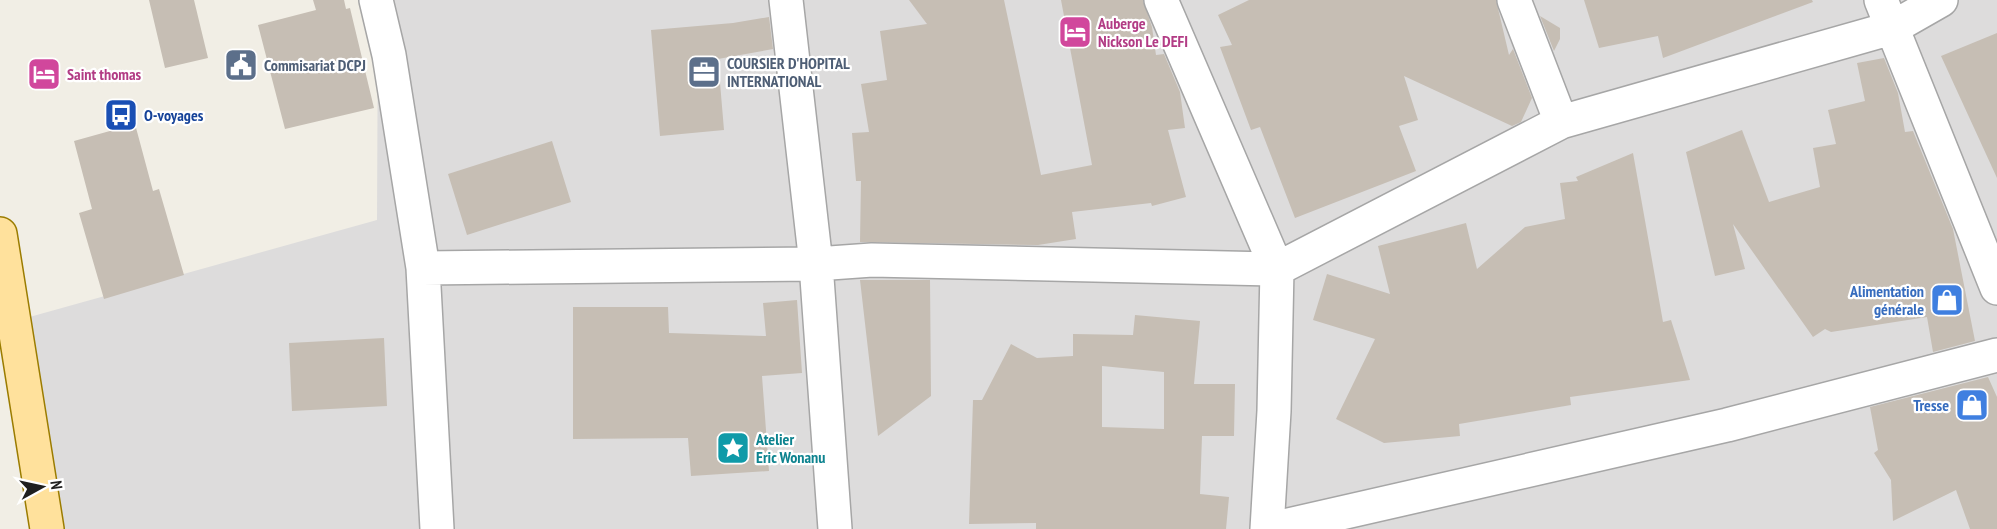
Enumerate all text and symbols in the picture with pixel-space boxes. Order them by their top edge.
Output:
place label: Auberge Nickson Le DEFI [1097,13,1188,51]
hotel icon: Auberge Nickson Le DEFI [1057,14,1093,50]
public building icon: Commisariat DCPJ [223,47,259,83]
place label: COURSIER D'HOPITAL INTERNATIONAL [727,53,850,91]
office icon: COURSIER D'HOPITAL INTERNATIONAL [686,54,722,90]
place label: Commisariat DCPJ [264,55,366,75]
hotel icon: Saint thomas [26,56,62,92]
place label: Saint thomas [67,64,142,84]
bus stop icon: O-voyages [103,97,139,133]
place label: O-voyages [144,105,204,125]
place label: Alimentation générale [1849,281,1924,319]
shop icon: Alimentation générale [1929,282,1965,318]
shop icon: Tresse [1954,387,1990,423]
place label: Tresse [1913,395,1949,415]
place label: Atelier Eric Wonanu [755,429,825,467]
place icon: Atelier Eric Wonanu [715,430,751,466]
north arrow [12,457,72,517]
text: N [46,479,67,491]

